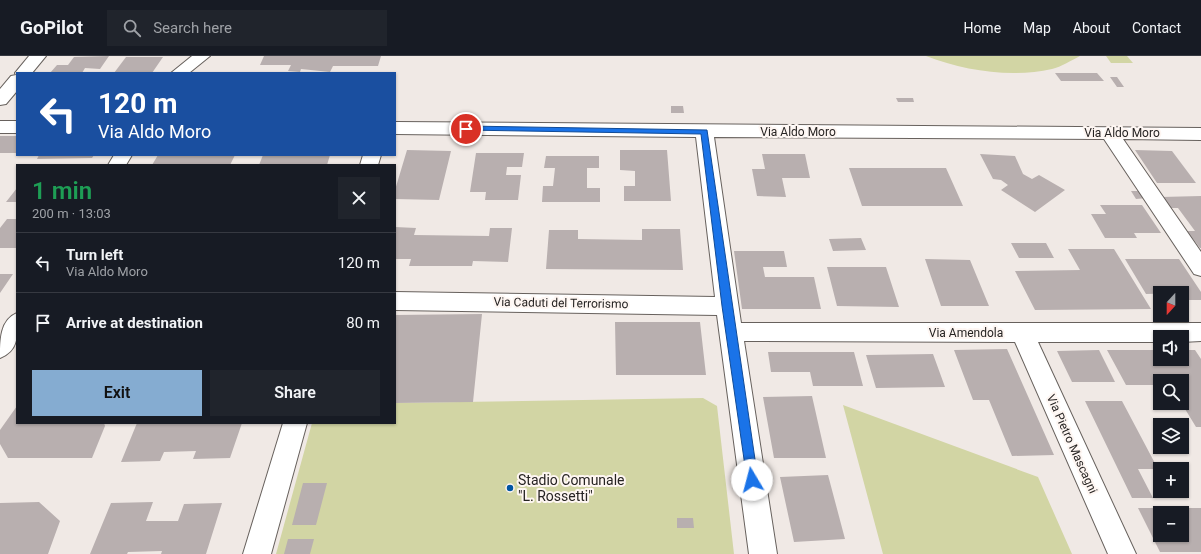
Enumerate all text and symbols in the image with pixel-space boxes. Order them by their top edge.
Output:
search box [107,10,387,46]
text: GoPilot [20,16,83,39]
icon: search [121,17,143,39]
text: Search here [153,19,232,37]
text: Home [963,20,1001,36]
text: Map [1023,20,1051,36]
text: About [1073,20,1110,36]
text: Contact [1132,20,1181,36]
text: 120 m [98,87,177,120]
icon: left [32,88,84,140]
pin [449,112,483,146]
icon: arrive [455,118,477,140]
text: Via Aldo Moro [98,121,211,142]
street label: Via Aldo Moro [760,125,836,139]
street label: Via Aldo Moro [1084,126,1160,140]
text: 1 min [32,177,92,205]
button: close [338,177,380,219]
text: 200 m · 13:03 [32,206,111,221]
text: Turn left [66,246,123,264]
icon: left [32,252,54,274]
text: 120 m [338,254,380,272]
text: Via Aldo Moro [66,264,148,279]
north arrow [1153,286,1189,322]
map controls [1153,286,1189,542]
street label: Via Caduti del Terrorismo [494,295,629,311]
icon: arrive [32,312,54,334]
text: Arrive at destination [66,314,203,332]
text: 80 m [346,314,380,332]
street label: Via Amendola [929,326,1003,340]
button: sound [1153,330,1189,366]
button: Exit [32,370,202,416]
button: Share [210,370,380,416]
button: search [1153,374,1189,410]
street label: Via Pietro Mascagni [1044,392,1100,496]
button: layers [1153,418,1189,454]
position arrow [731,459,773,501]
button: + [1153,462,1189,498]
place label: Stadio Comunale "L. Rossetti" [518,472,625,504]
marker: Stadio Comunale "L. Rossetti" [505,483,515,493]
button: − [1153,506,1189,542]

